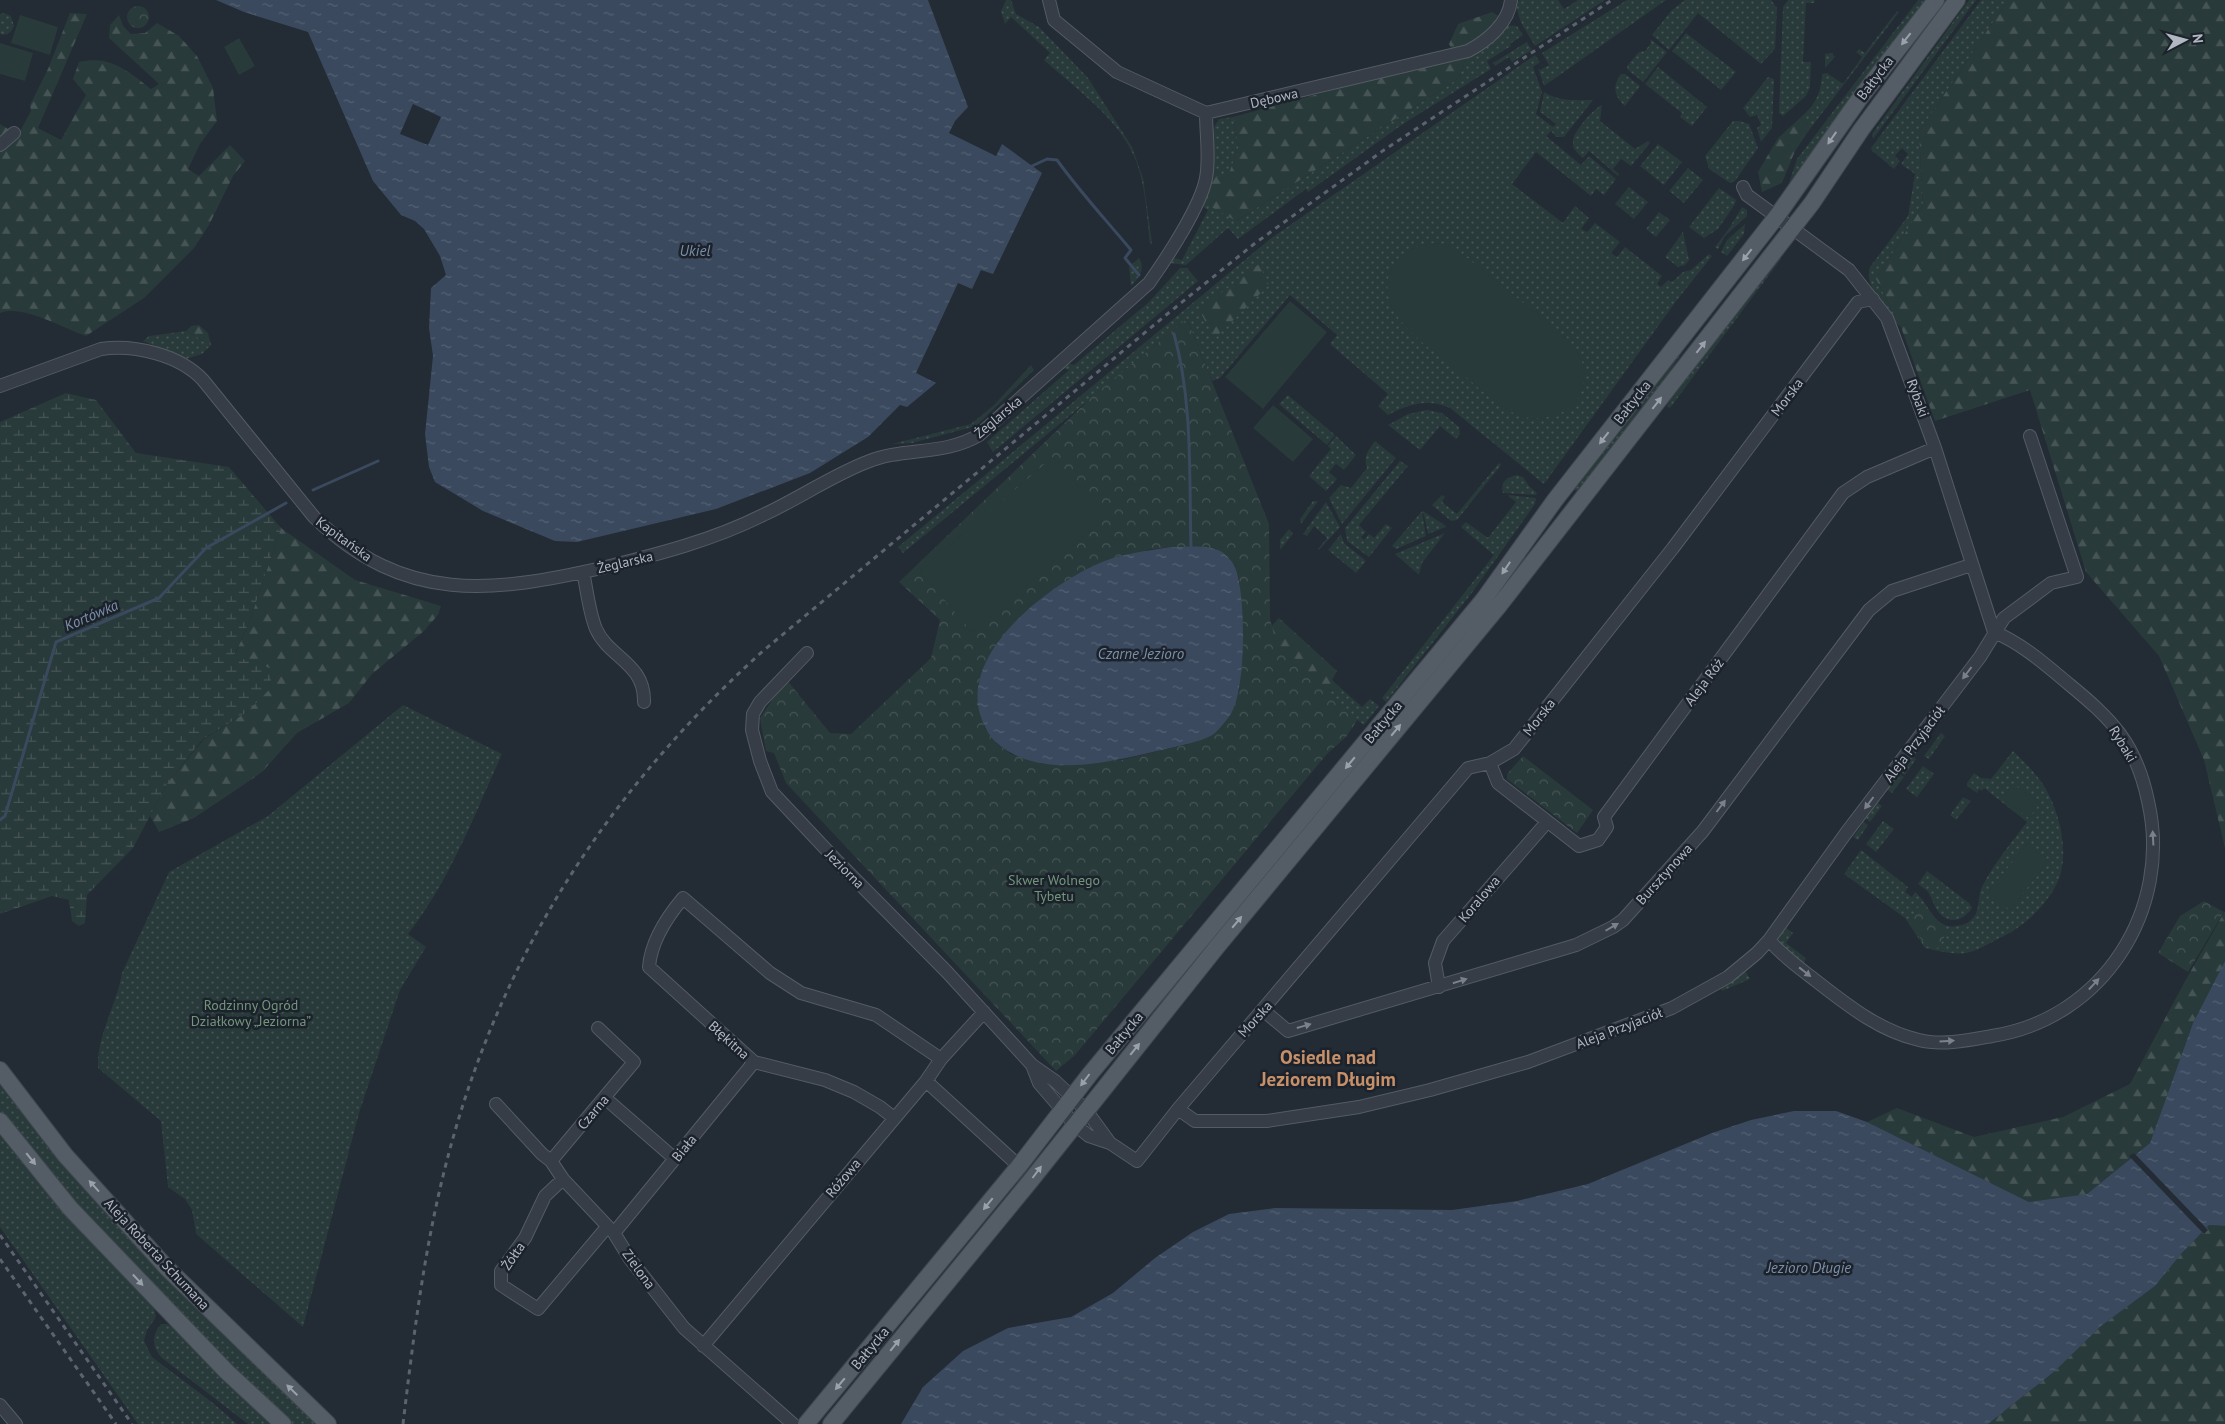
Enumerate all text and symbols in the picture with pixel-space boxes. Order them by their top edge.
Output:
north arrow [2160,15,2210,65]
one-way arrow [1900,32,1911,45]
text: N [2188,33,2207,44]
street label: Bałtycka [1853,52,1897,104]
street label: Dębowa [1248,84,1300,112]
one-way arrow [1827,131,1837,144]
water label: Ukiel [680,241,710,260]
one-way arrow [1742,248,1752,262]
one-way arrow [1695,341,1706,354]
street label: Morska [1767,374,1807,420]
street label: Rybaki [1903,376,1933,420]
street label: Bałtycka [1609,377,1655,427]
street label: Żeglarska [970,392,1026,442]
one-way arrow [1652,396,1663,409]
one-way arrow [1598,431,1609,444]
street label: Kapitańska [312,513,376,566]
street label: Żeglarska [595,547,655,577]
one-way arrow [1501,561,1511,574]
water label: Kortówka [61,595,121,635]
water label: Czarne Jezioro [1098,644,1184,663]
street label: Aleja Róż [1680,655,1728,709]
one-way arrow [1962,666,1973,679]
street label: Morska [1519,695,1559,739]
street label: Bałtycka [1360,697,1406,747]
street label: Aleja Przyjaciół [1879,702,1949,786]
street label: Rybaki [2105,722,2141,766]
one-way arrow [1391,724,1402,737]
one-way arrow [1344,756,1355,769]
one-way arrow [1864,796,1874,810]
one-way arrow [1716,799,1726,813]
one-way arrow [2149,830,2157,846]
street label: Bursztynowa [1632,840,1696,908]
street label: Jeziorna [821,845,868,892]
park label: Skwer Wolnego Tybetu [1008,871,1100,905]
street label: Koralowa [1454,872,1504,926]
one-way arrow [1231,916,1242,929]
one-way arrow [1606,922,1619,931]
one-way arrow [1798,967,1812,977]
one-way arrow [1452,977,1467,984]
one-way arrow [2088,979,2100,991]
park label: Rodzinny Ogród Działkowy „Jeziorna” [191,996,311,1030]
street label: Morska [1234,997,1276,1041]
street label: Aleja Przyjaciół [1573,1003,1665,1053]
street label: Bałtycka [1101,1008,1147,1058]
street label: Błękitna [705,1017,753,1063]
one-way arrow [1296,1022,1311,1030]
one-way arrow [1939,1037,1955,1045]
one-way arrow [1129,1043,1140,1056]
district label: Osiedle nad Jeziorem Długim [1259,1045,1396,1091]
one-way arrow [1080,1073,1091,1086]
street label: Czarna [573,1091,613,1133]
street label: Biała [668,1131,700,1165]
one-way arrow [25,1152,36,1165]
street label: Różowa [821,1155,865,1201]
one-way arrow [1032,1165,1042,1179]
one-way arrow [88,1180,99,1193]
street label: Aleja Roberta Schumana [101,1194,213,1314]
one-way arrow [982,1197,993,1210]
street label: Żółta [497,1238,529,1274]
street label: Zielona [619,1246,659,1292]
water label: Jezioro Długie [1766,1258,1851,1277]
one-way arrow [132,1274,144,1286]
street label: Bałtycka [847,1323,893,1373]
one-way arrow [890,1339,901,1352]
one-way arrow [835,1377,846,1390]
one-way arrow [287,1384,299,1396]

